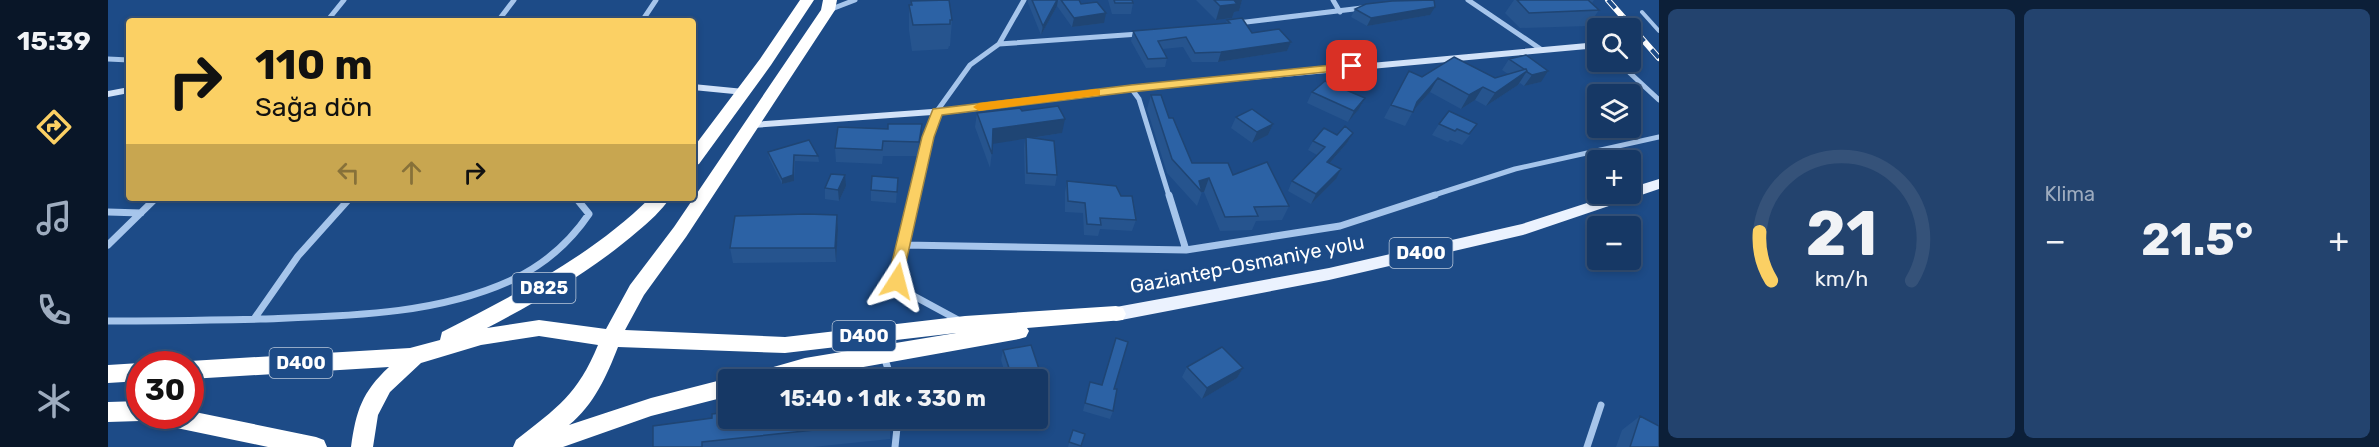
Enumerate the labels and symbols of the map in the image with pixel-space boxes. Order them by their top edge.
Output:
pin [1326,40,1377,91]
street label: Gaziantep-Osmaniye yolu [1128,229,1366,299]
road number: D400 [1390,238,1452,268]
position arrow [865,249,929,313]
road number: D825 [512,273,576,303]
road number: D400 [832,321,896,351]
road number: D400 [270,348,332,378]
speed limit sign: 30 [126,351,204,429]

